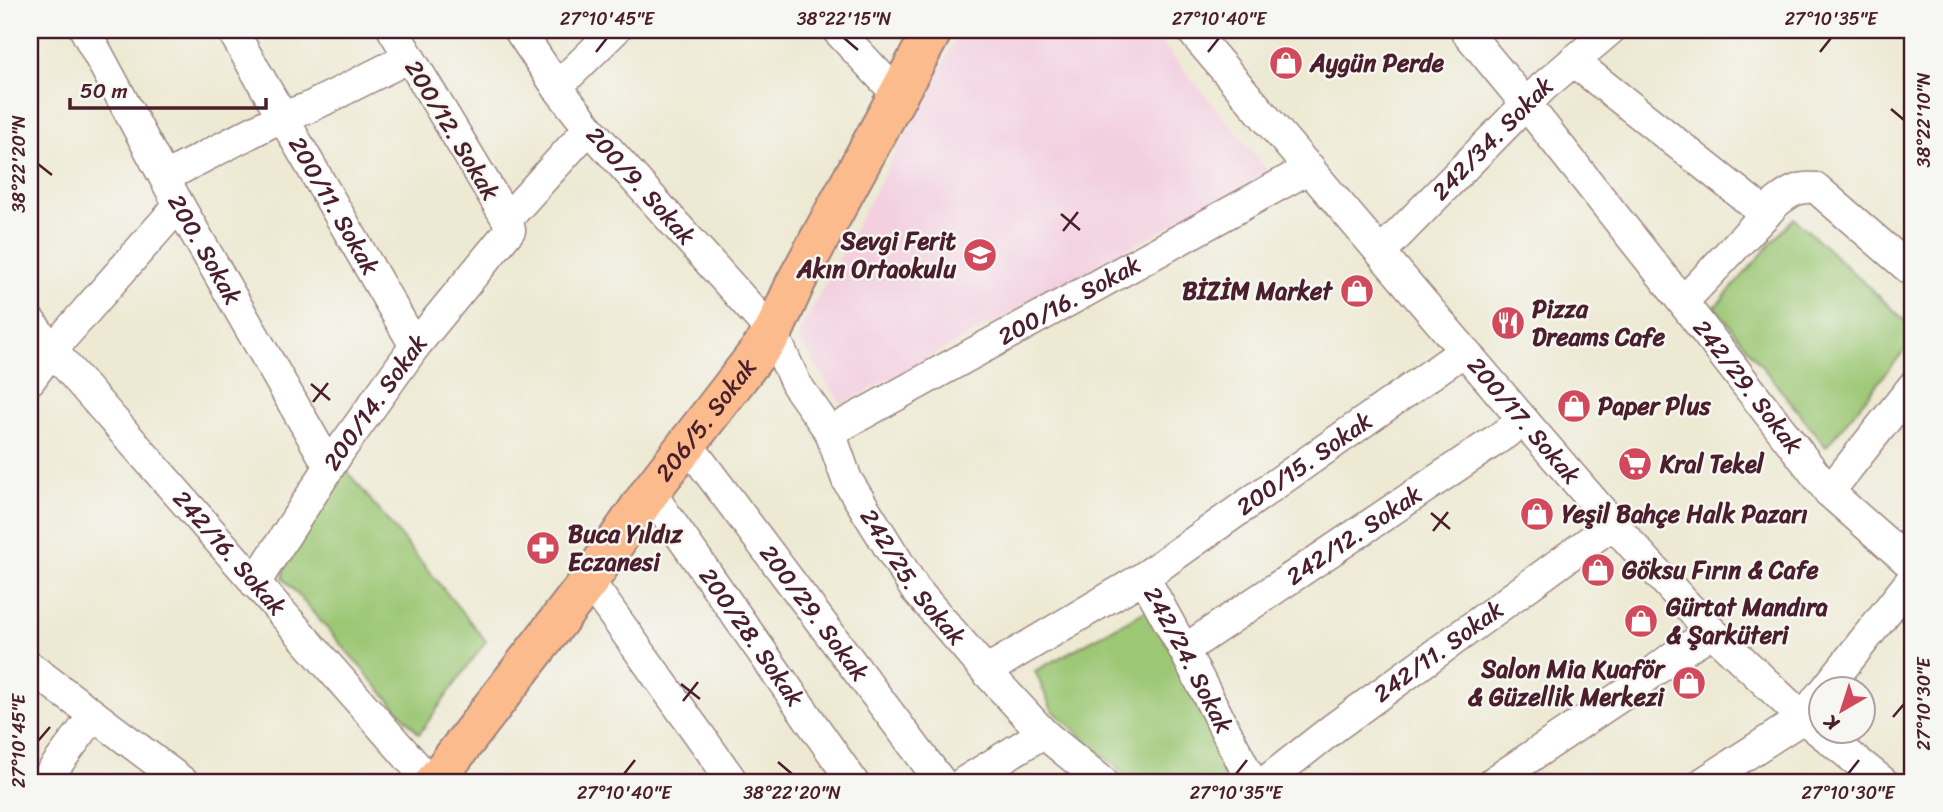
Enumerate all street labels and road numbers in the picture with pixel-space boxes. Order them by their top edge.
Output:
street label: 200/12. Sokak [393,51,511,209]
street label: 242/34. Sokak [1421,65,1563,211]
street label: 200/9. Sokak [575,116,706,255]
street label: 200/11. Sokak [277,128,391,283]
street label: 200. Sokak [156,186,253,313]
street label: 200/16. Sokak [990,244,1149,357]
street label: 242/29. Sokak [1682,310,1814,464]
street label: 200/14. Sokak [311,324,438,479]
street label: 200/17. Sokak [1456,347,1591,494]
street label: 206/5. Sokak [644,348,768,491]
street label: 200/15. Sokak [1227,401,1382,527]
street label: 242/12. Sokak [1277,474,1431,597]
street label: 242/16. Sokak [162,480,297,626]
street label: 242/25. Sokak [849,500,977,656]
street label: 200/29. Sokak [748,535,880,691]
street label: 200/28. Sokak [688,558,816,716]
street label: 242/24. Sokak [1132,578,1245,741]
street label: 242/11. Sokak [1364,589,1513,714]

